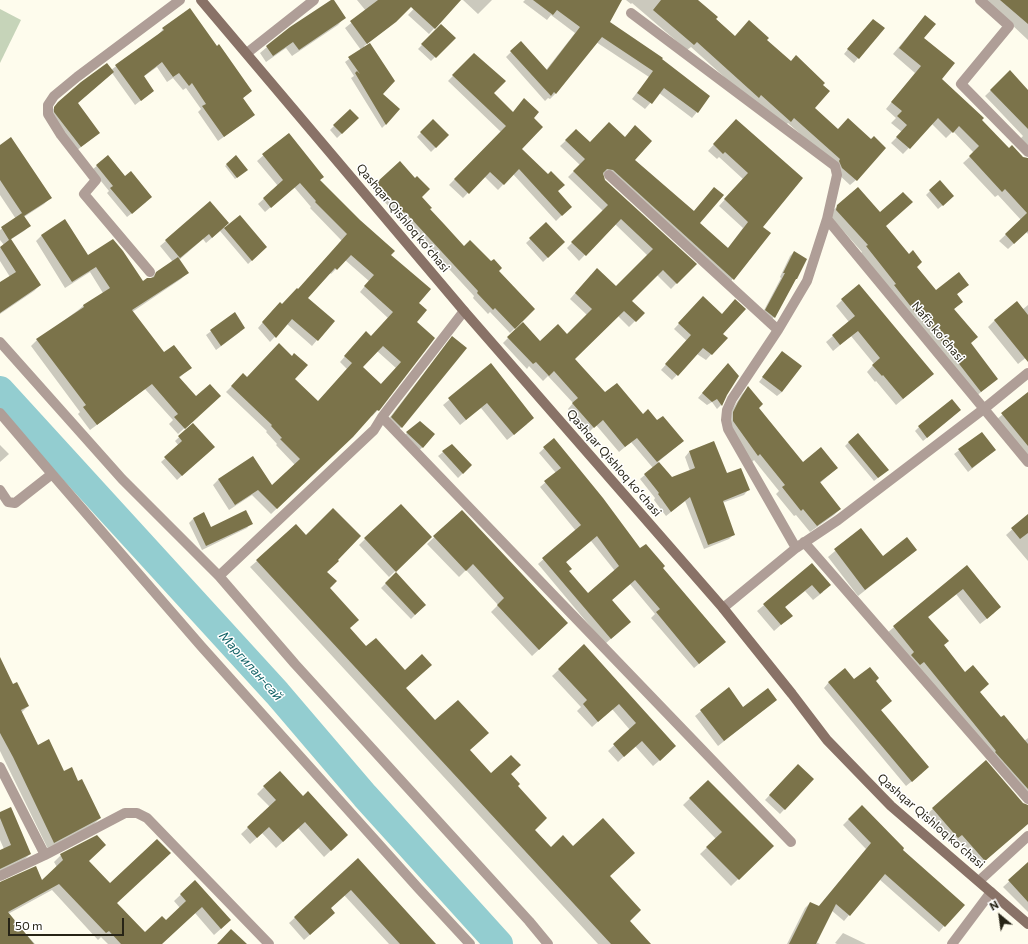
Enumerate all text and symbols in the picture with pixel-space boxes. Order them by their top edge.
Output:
street label: Qashqar Qishloq koʻchasi [353,161,453,275]
street label: Nafis koʻchasi [908,299,968,365]
street label: Qashqar Qishloq koʻchasi [564,406,664,520]
water label: Маргилан-сай [216,628,286,704]
street label: Qashqar Qishloq koʻchasi [874,771,988,871]
north arrow [980,896,1020,936]
text: N [987,897,1001,913]
scale bar [10,910,126,936]
text: 50 m [15,918,43,932]

